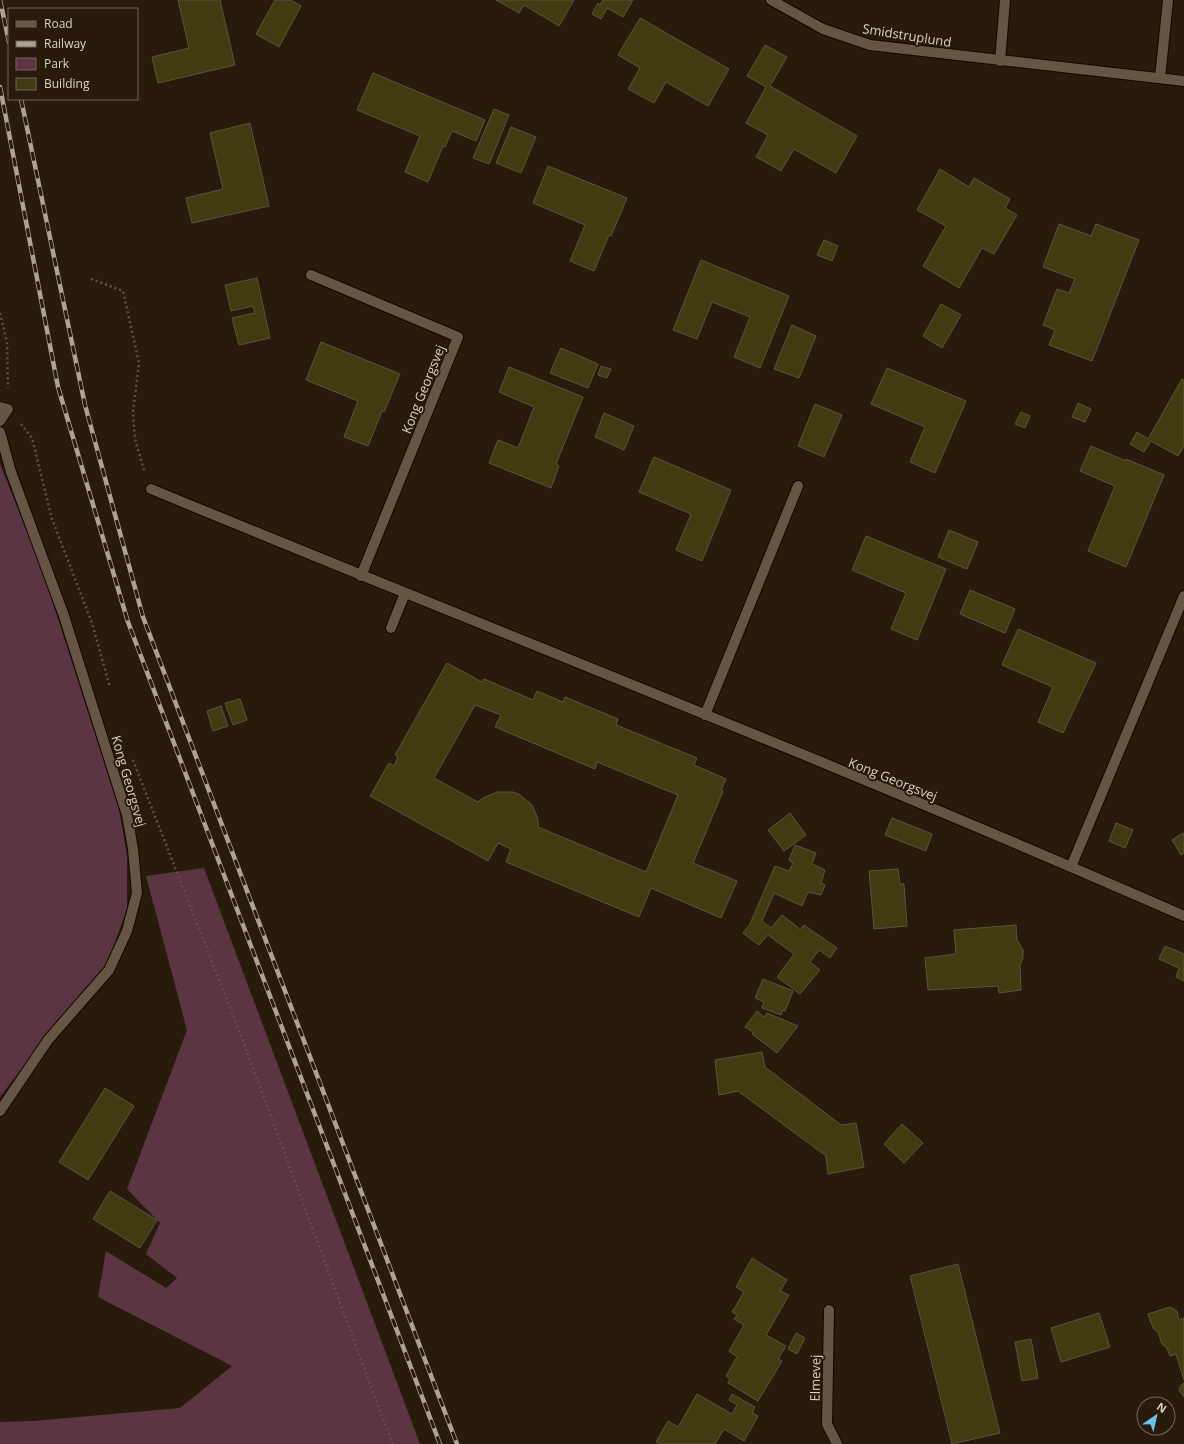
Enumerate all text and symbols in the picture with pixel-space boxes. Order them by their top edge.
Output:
legend [8,8,138,100]
text: Road [44,15,73,32]
street label: Smidstruplund [861,19,953,51]
text: Railway [44,35,87,52]
text: Park [44,55,70,72]
text: Building [44,75,90,92]
street label: Kong Georgsvej [397,342,449,436]
street label: Kong Georgsvej [107,733,151,829]
street label: Kong Georgsvej [846,753,940,805]
street label: Elmevej [806,1354,824,1402]
north arrow [1136,1396,1176,1436]
text: N [1154,1399,1170,1416]

